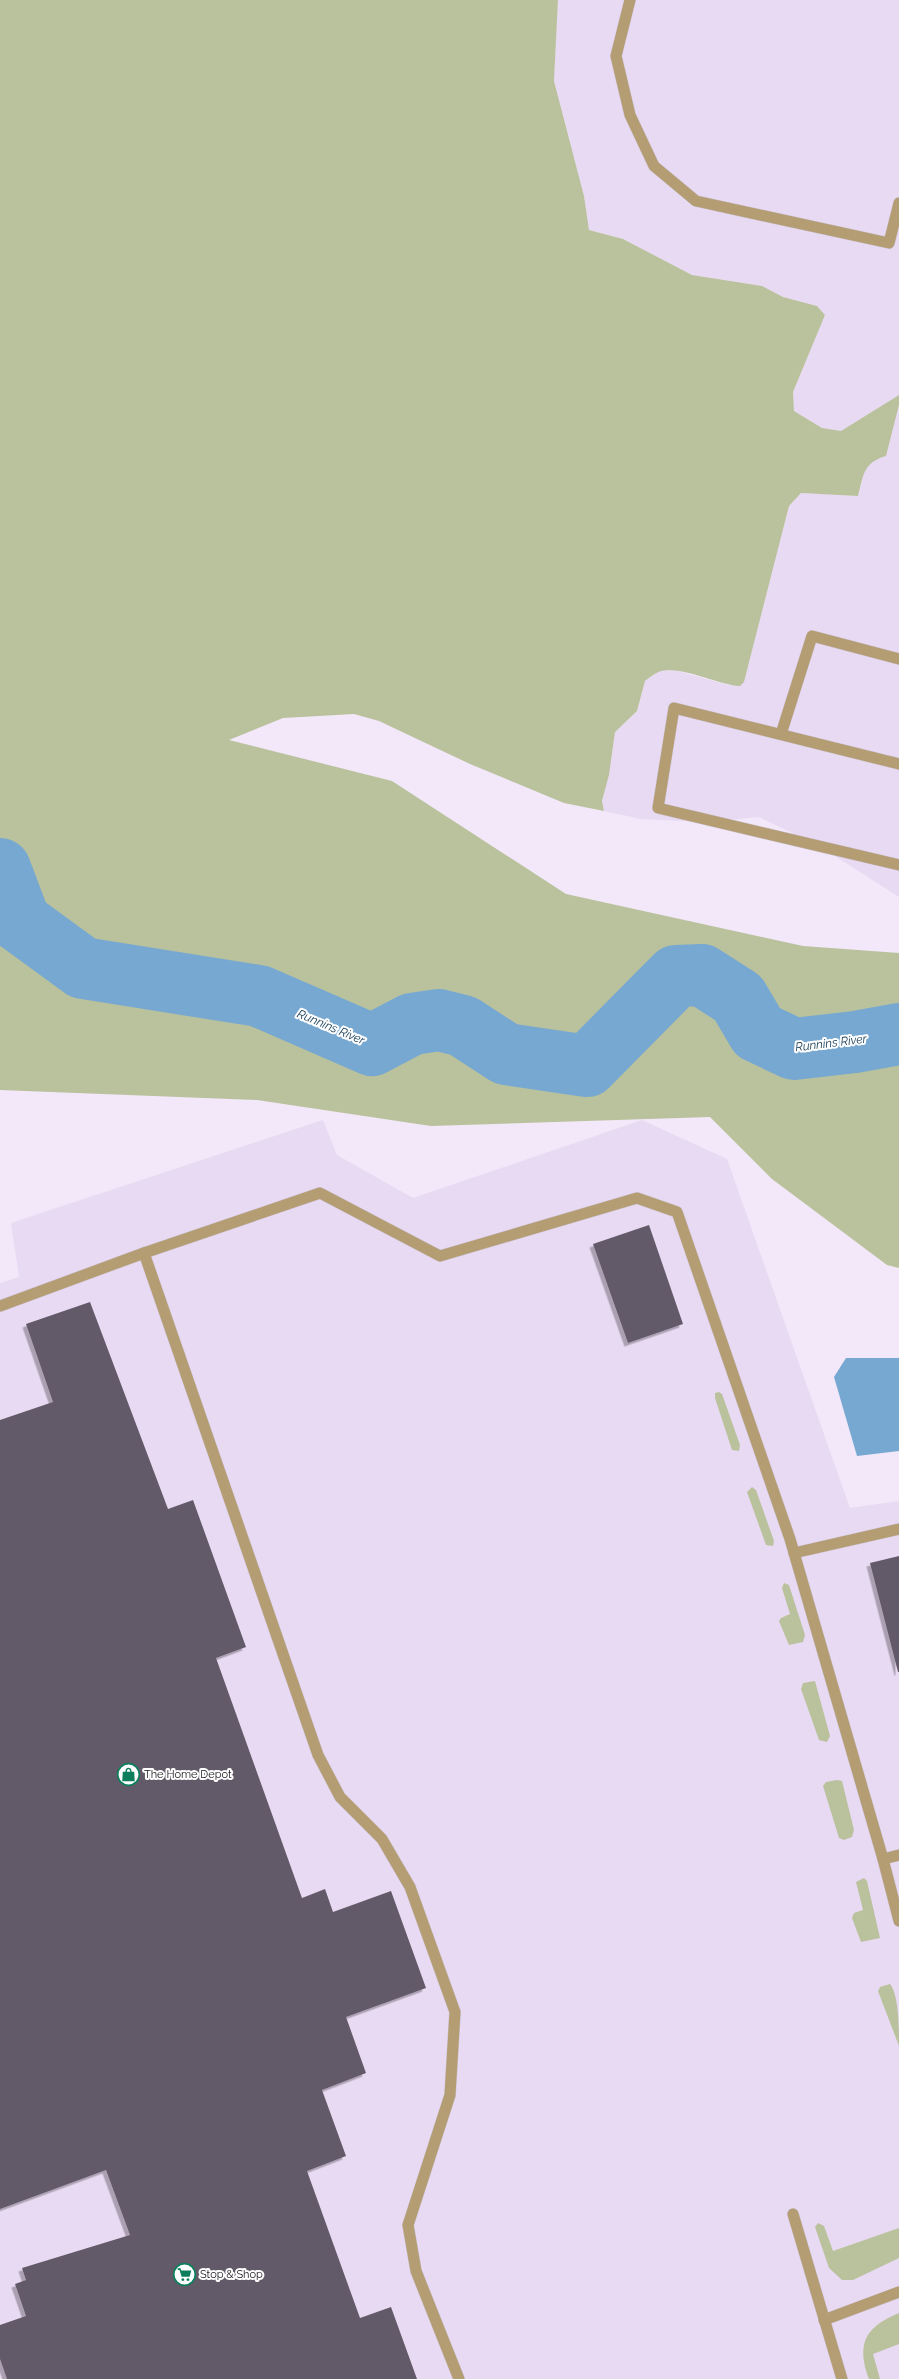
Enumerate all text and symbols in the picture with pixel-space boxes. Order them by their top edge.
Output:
water label: Runnins River [295,1007,368,1048]
water label: Runnins River [794,1032,868,1054]
shop icon: The Home Depot [116,1761,142,1787]
place label: The Home Depot [144,1768,232,1781]
supermarket icon: Stop & Shop [171,2261,197,2287]
place label: Stop & Shop [200,2268,263,2281]

